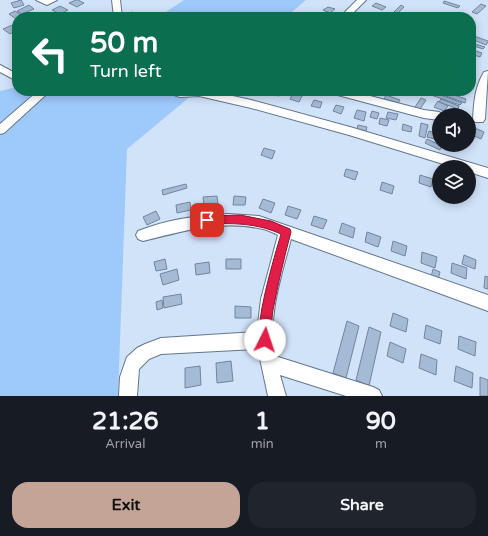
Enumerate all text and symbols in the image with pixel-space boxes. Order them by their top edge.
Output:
text: 50 m [90,26,158,60]
icon: left [24,28,76,80]
text: Turn left [90,60,162,82]
map controls [432,108,476,204]
button: sound [432,108,476,152]
button: layers [432,160,476,204]
pin [190,203,224,237]
icon: arrive [196,209,218,231]
position arrow [244,319,286,361]
text: 21:26 [92,407,159,436]
text: 1 [255,407,270,436]
text: 90 [366,407,396,436]
text: Arrival [105,436,145,452]
text: min [251,436,274,452]
text: m [375,436,387,452]
button: Exit [12,482,240,528]
button: Share [248,482,476,528]

